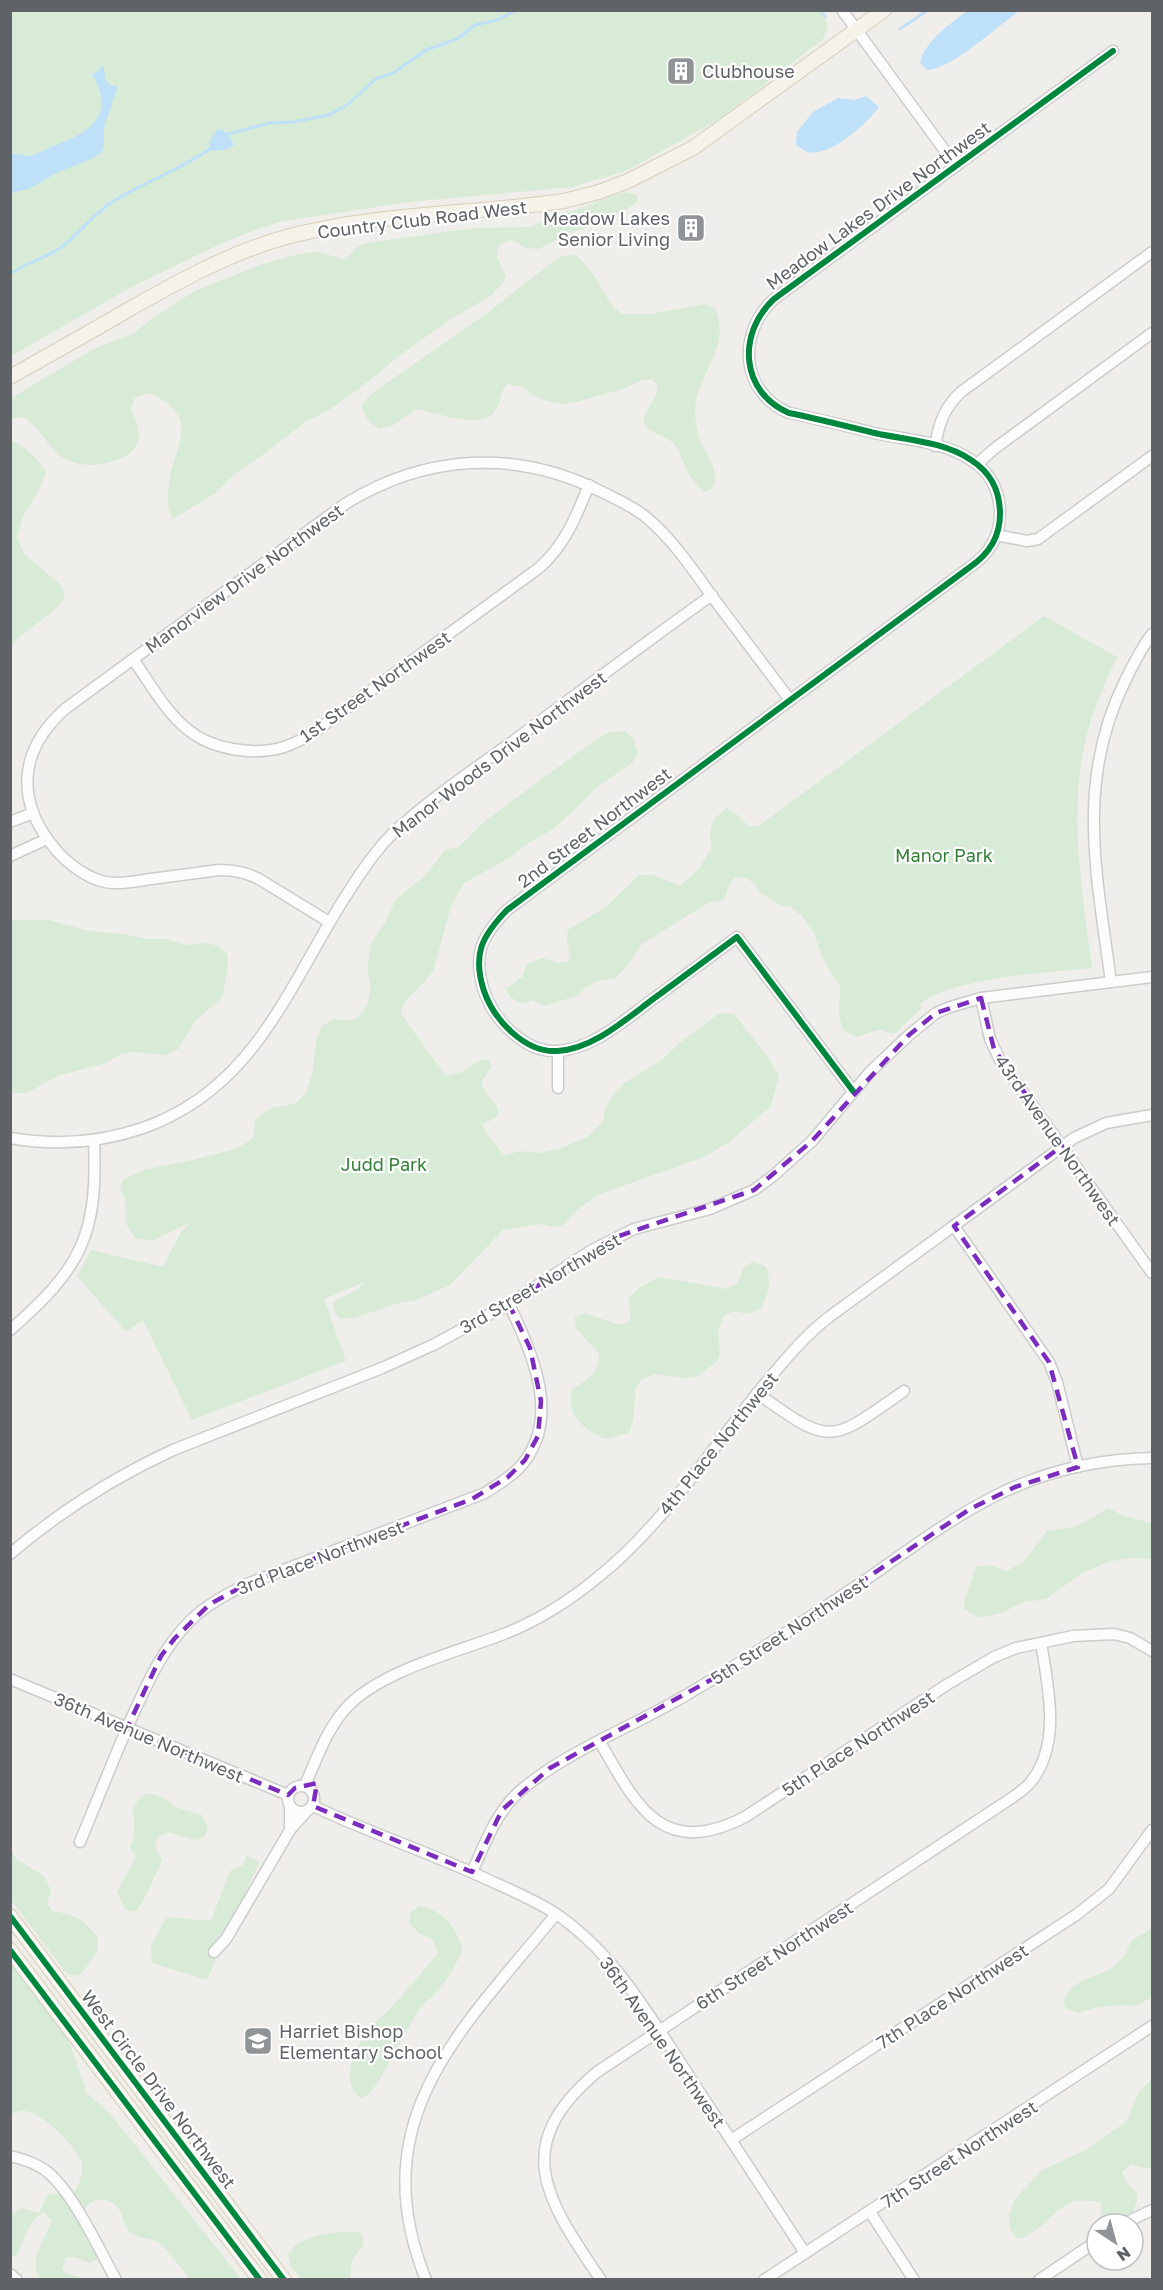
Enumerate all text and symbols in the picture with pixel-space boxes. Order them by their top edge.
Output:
building icon: Clubhouse [665,55,697,87]
place label: Clubhouse [702,60,795,82]
street label: Meadow Lakes Drive Northwest [761,116,995,294]
street label: Country Club Road West [316,195,528,243]
place label: Meadow Lakes Senior Living [543,207,670,250]
building icon: Meadow Lakes Senior Living [675,212,707,244]
street label: Manorview Drive Northwest [140,499,348,657]
street label: 1st Street Northwest [295,626,455,746]
street label: Manor Woods Drive Northwest [387,666,611,842]
street label: 2nd Street Northwest [513,762,675,892]
park label: Manor Park [895,844,993,866]
street label: 43rd Avenue Northwest [991,1050,1125,1230]
park label: Judd Park [341,1153,427,1175]
street label: 3rd Street Northwest [456,1228,624,1338]
street label: 4th Place Northwest [654,1367,782,1519]
street label: 3rd Place Northwest [233,1515,407,1599]
street label: 5th Street Northwest [706,1571,872,1689]
street label: 5th Place Northwest [778,1686,938,1800]
street label: 36th Avenue Northwest [51,1687,247,1787]
street label: 6th Street Northwest [691,1896,857,2014]
street label: 7th Place Northwest [872,1939,1032,2053]
street label: 36th Avenue Northwest [596,1952,730,2132]
street label: West Circle Drive Northwest [77,1985,241,2193]
place label: Harriet Bishop Elementary School [279,2020,443,2063]
school or university icon: Harriet Bishop Elementary School [242,2025,274,2057]
street label: 7th Street Northwest [877,2095,1041,2213]
north arrow [1085,2212,1145,2272]
text: N [1113,2242,1135,2266]

